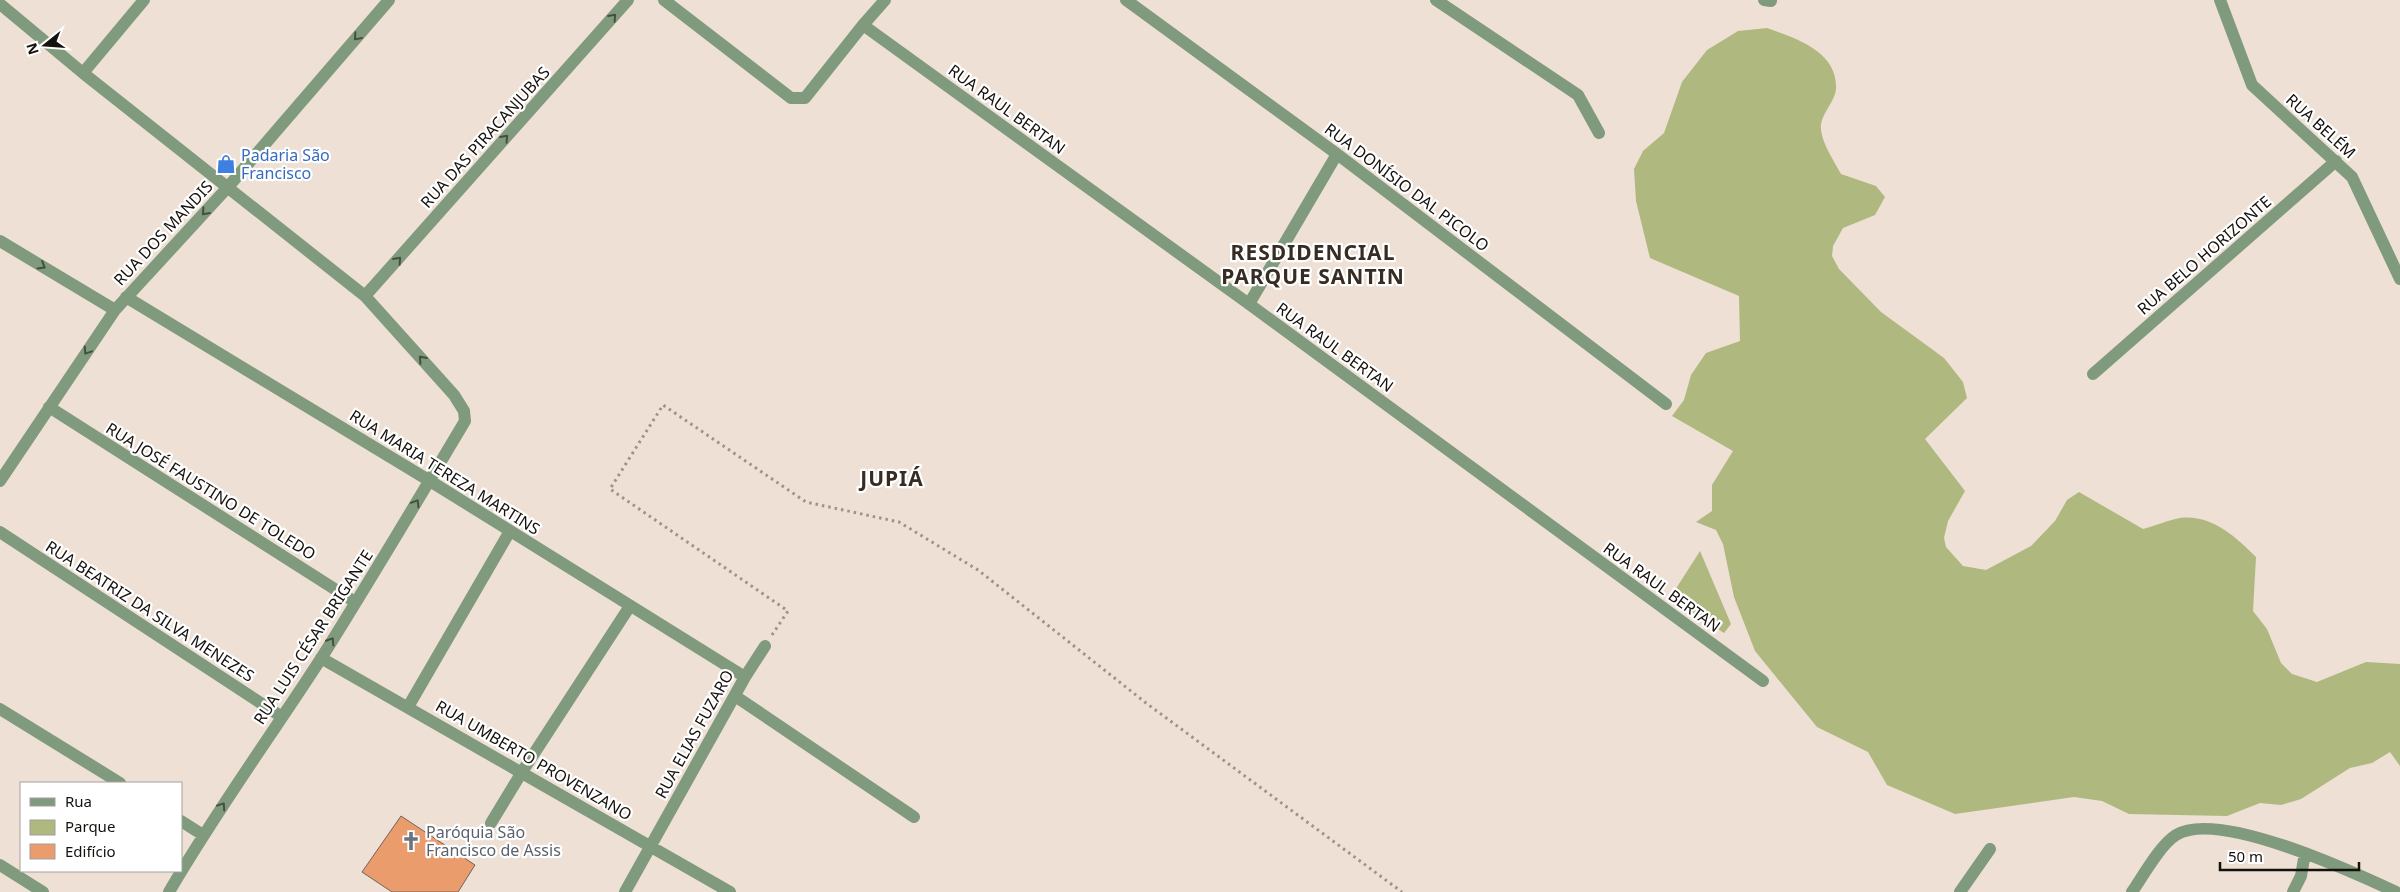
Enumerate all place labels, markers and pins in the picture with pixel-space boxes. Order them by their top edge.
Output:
place label: Padaria São Francisco [241,144,330,184]
shop icon: Padaria São Francisco [215,153,237,175]
place label: Paróquia São Francisco de Assis [426,821,561,861]
church icon: Paróquia São Francisco de Assis [400,830,422,852]

